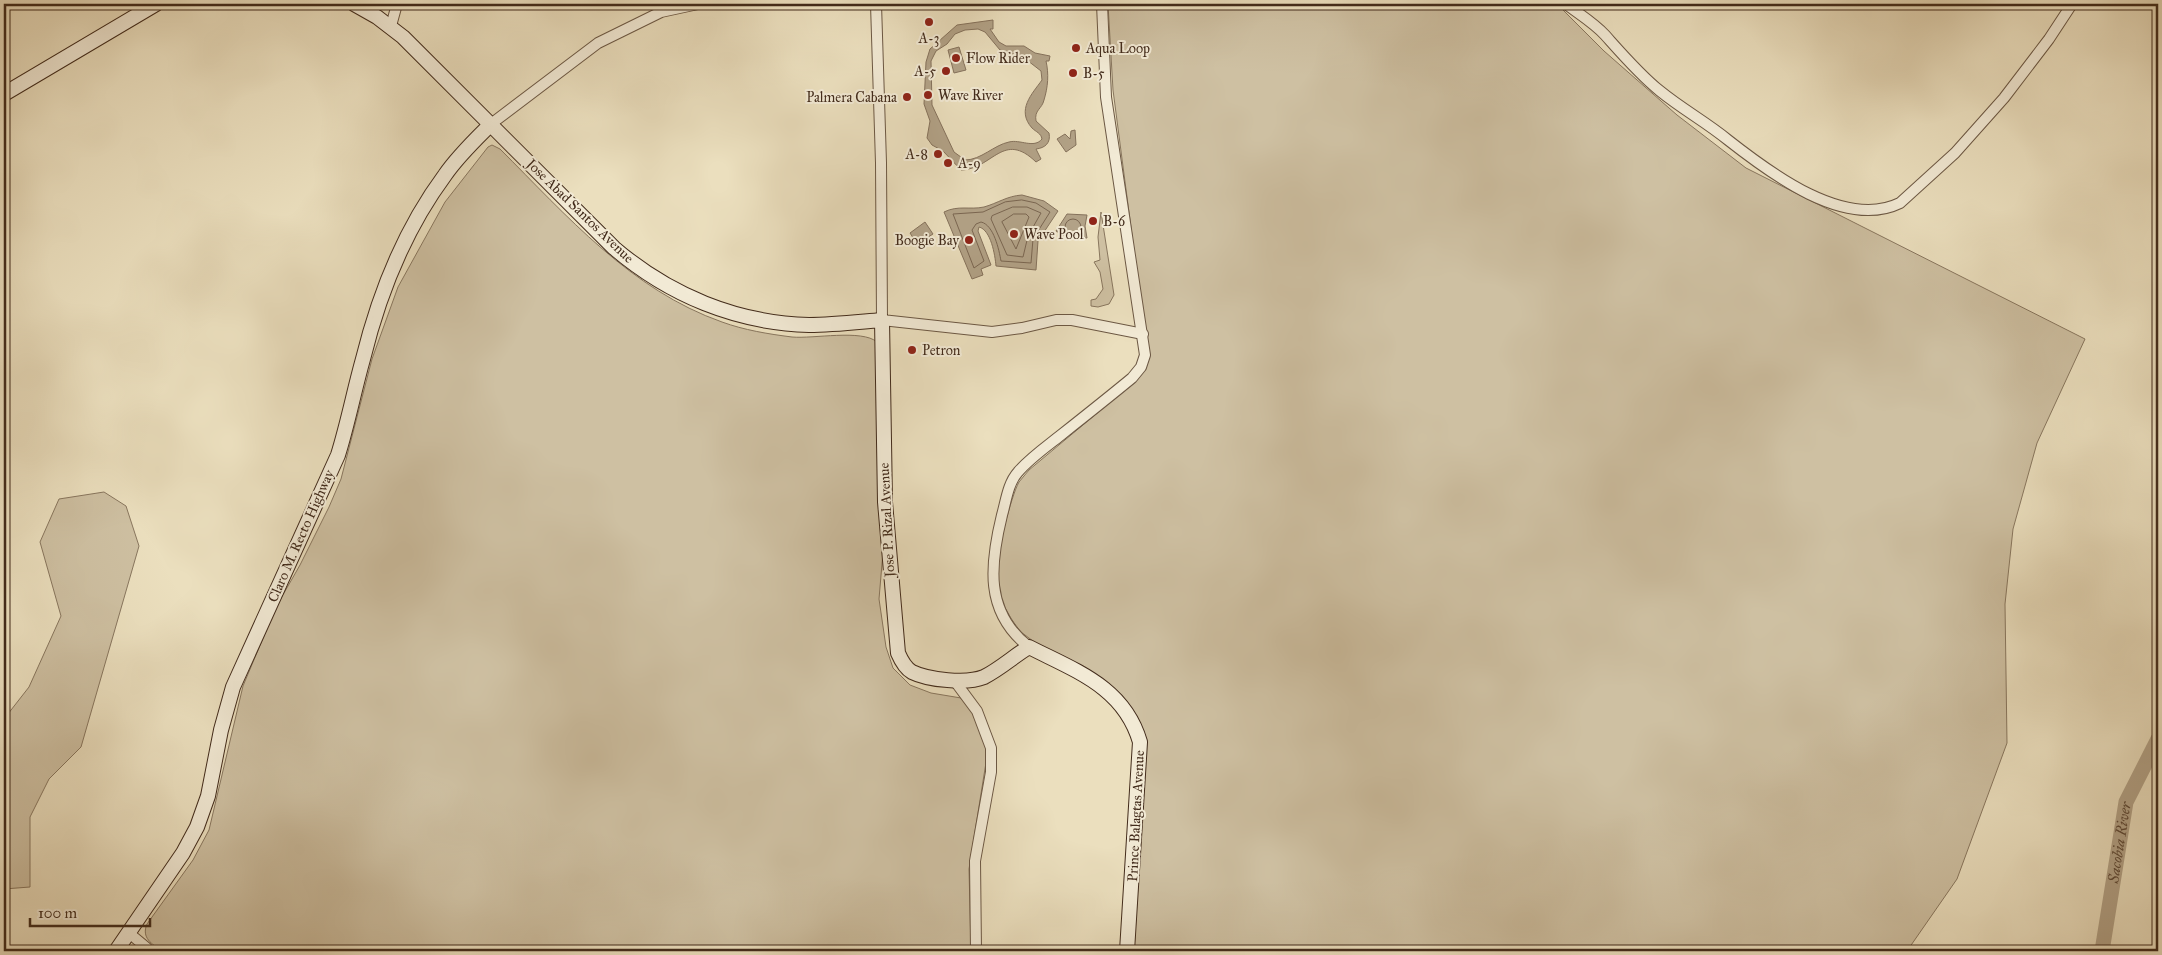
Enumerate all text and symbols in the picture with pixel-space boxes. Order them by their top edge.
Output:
marker: A-3 [923,16,935,28]
place label: A-3 [918,30,939,47]
place label: Aqua Loop [1085,40,1150,58]
marker: Aqua Loop [1070,42,1082,54]
place label: Flow Rider [966,50,1031,67]
marker: Flow Rider [950,52,962,64]
place label: A-5 [913,63,936,80]
marker: A-5 [940,65,952,77]
place label: B-5 [1083,65,1105,82]
marker: B-5 [1067,67,1079,79]
place label: Wave River [938,87,1004,104]
place label: Palmera Cabana [806,89,897,106]
marker: Wave River [922,89,934,101]
marker: Palmera Cabana [901,91,913,103]
place label: A-8 [904,146,928,163]
marker: A-8 [932,148,944,160]
street label: Jose Abad Santos Avenue [521,154,637,267]
place label: A-9 [957,155,981,172]
marker: A-9 [942,157,954,169]
place label: B-6 [1103,213,1126,230]
marker: B-6 [1087,215,1099,227]
place label: Wave Pool [1024,226,1084,243]
marker: Wave Pool [1008,228,1020,240]
place label: Boogie Bay [895,232,959,249]
marker: Boogie Bay [963,234,975,246]
place label: Petron [922,342,961,359]
marker: Petron [906,344,918,356]
street label: Jose P. Rizal Avenue [876,462,900,580]
street label: Claro M. Recto Highway [264,467,338,605]
street label: Prince Balagtas Avenue [1124,750,1148,882]
water label: Sacobia River [2104,800,2135,885]
scale bar [30,895,150,927]
text: 100 m [38,904,78,922]

